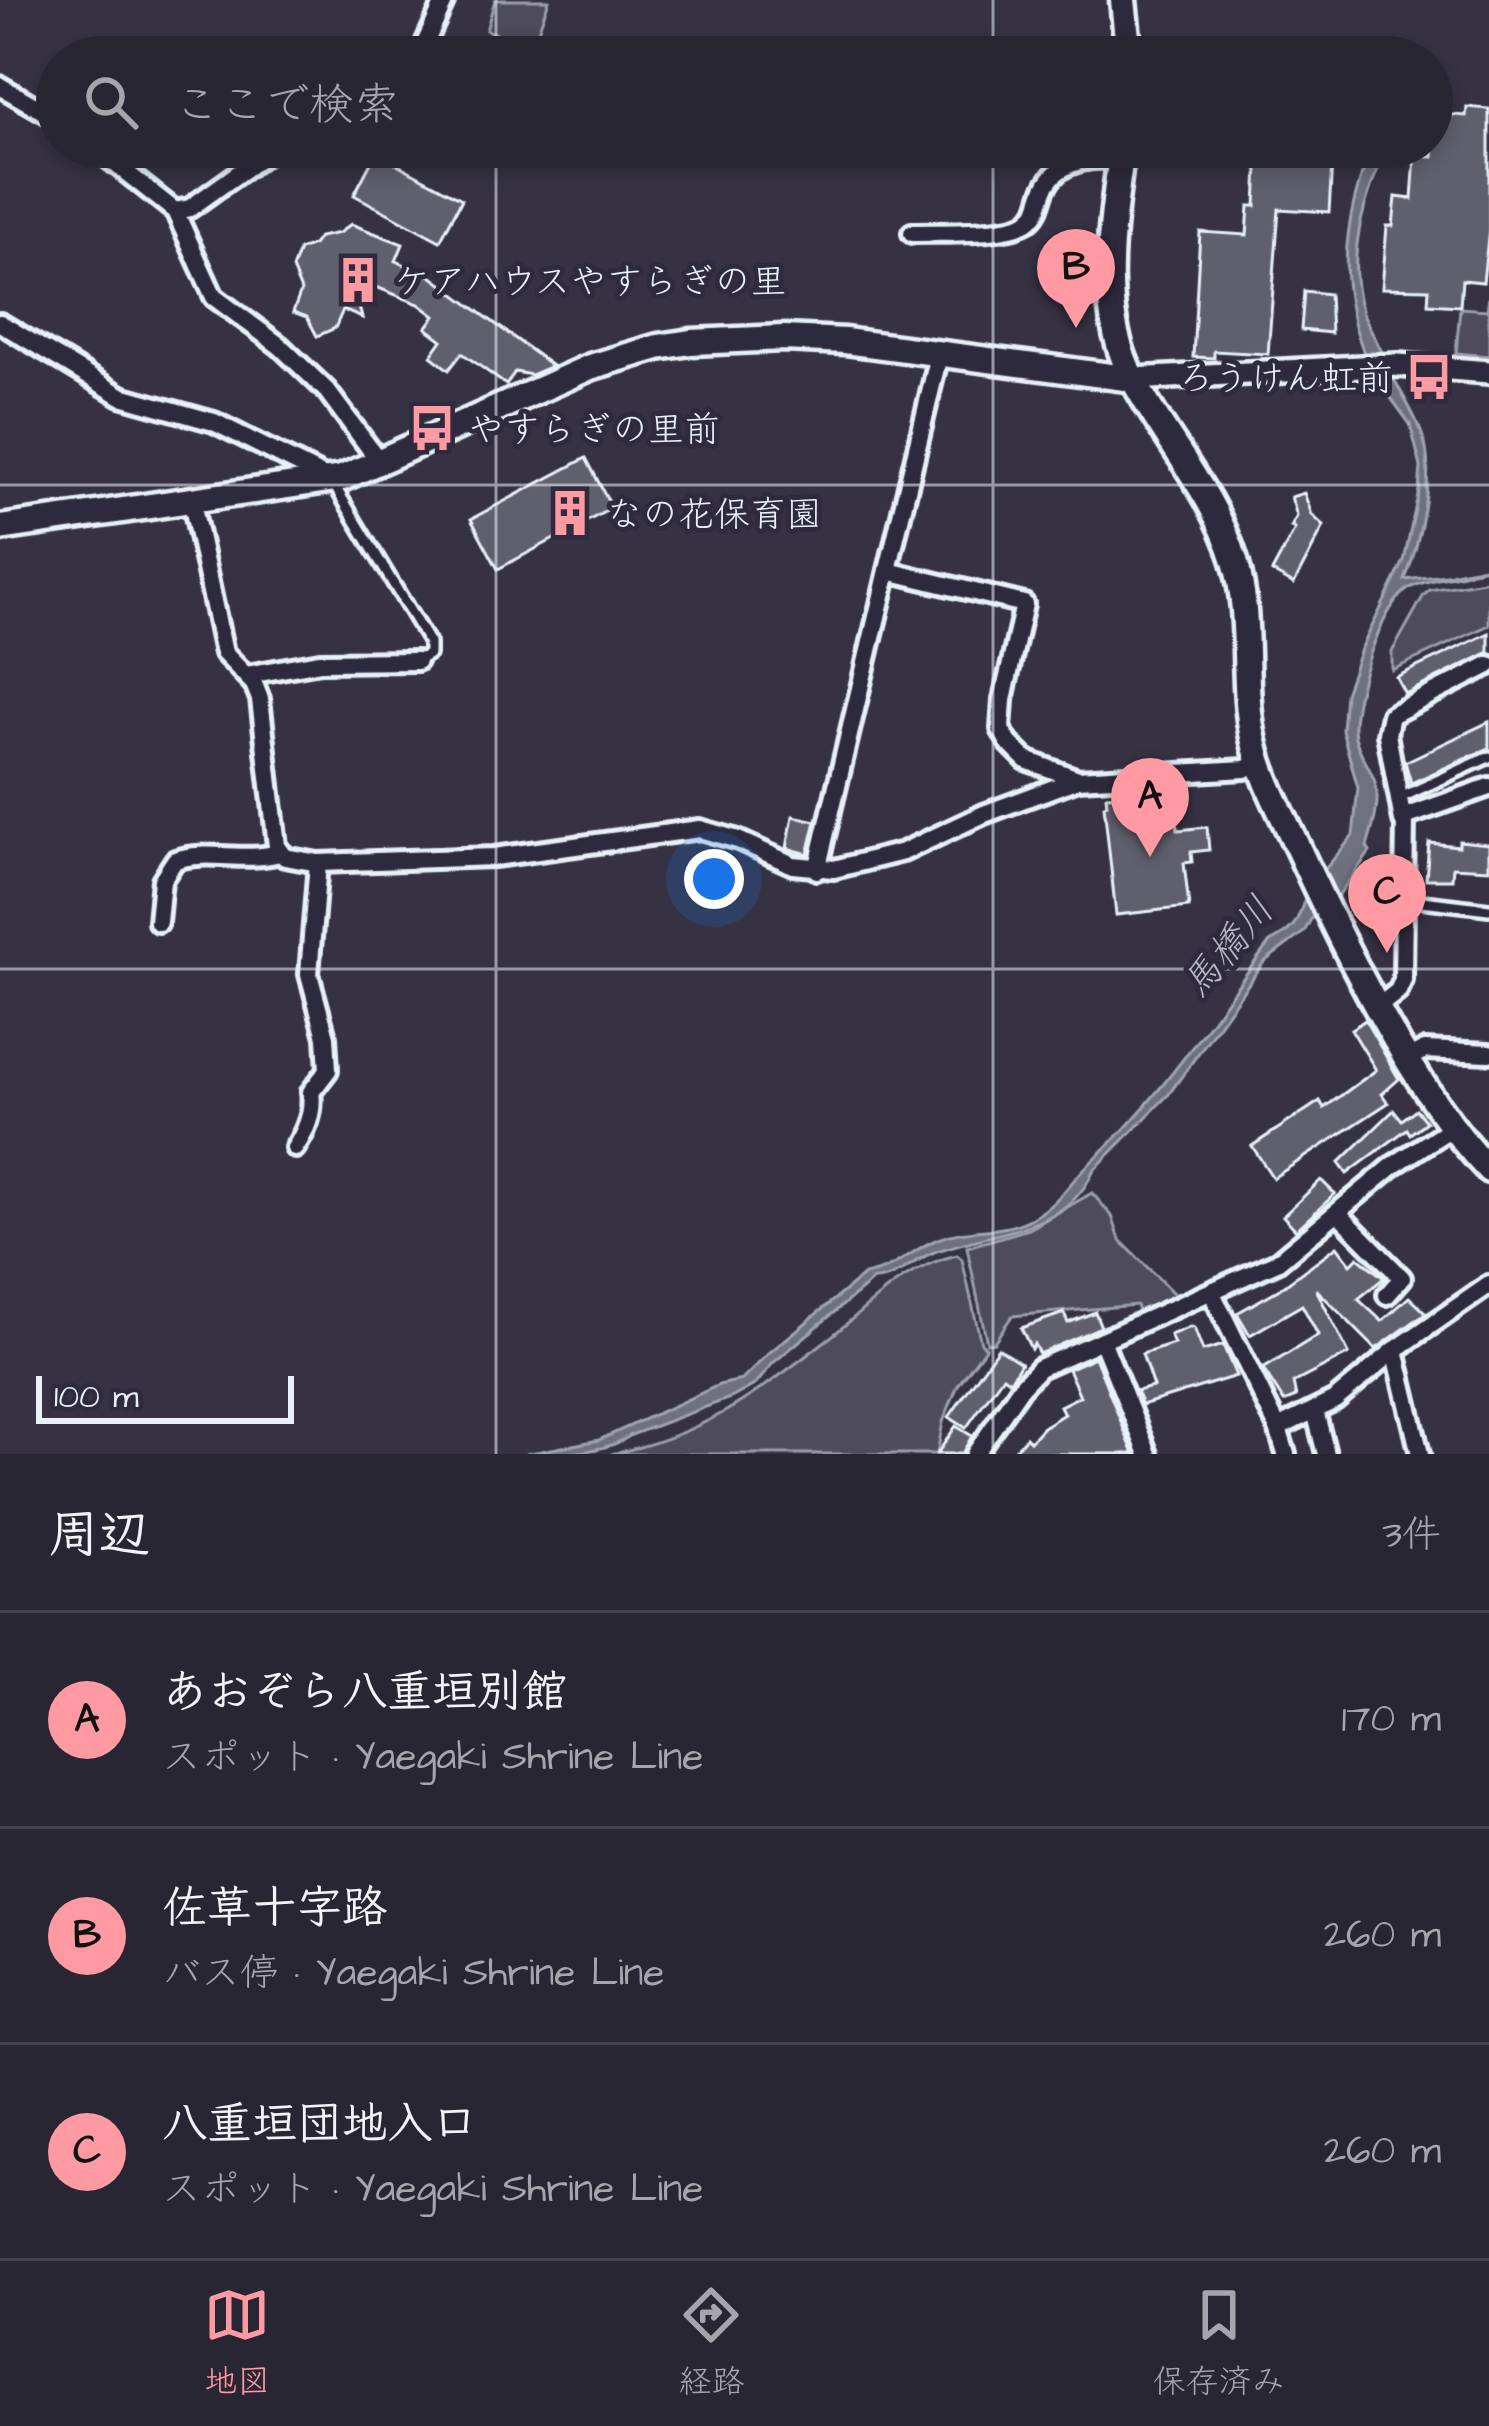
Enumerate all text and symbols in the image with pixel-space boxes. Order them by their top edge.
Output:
search box [36,36,1453,168]
icon: search [78,69,144,135]
text: ここで検索 [174,75,399,137]
pin: B [1037,229,1115,328]
building icon: ケアハウスやすらぎの里 [333,255,383,305]
place label: ケアハウスやすらぎの里 [394,257,786,308]
bus stop icon: ろうけん虹前 [1404,352,1454,402]
place label: ろうけん虹前 [1178,354,1393,405]
bus stop icon: やすらぎの里前 [407,403,457,453]
place label: やすらぎの里前 [468,405,720,456]
building icon: なの花保育園 [545,488,595,538]
place label: なの花保育園 [606,490,822,541]
pin: A [1111,758,1189,857]
your location [684,849,744,909]
pin: C [1348,854,1426,953]
water label: 馬橋川 [1171,886,1288,1010]
scale bar [36,1370,294,1423]
text: 100 m [54,1374,139,1420]
text: 周辺 [48,1501,150,1572]
text: 3件 [1382,1509,1441,1563]
text: あおぞら八重垣別館 [162,1662,567,1724]
text: A [75,1693,99,1747]
text: 170 m [1341,1693,1441,1747]
text: スポット · Yaegaki Shrine Line [162,1731,703,1785]
text: 佐草十字路 [162,1878,387,1940]
text: B [73,1909,101,1963]
text: 260 m [1324,1909,1441,1963]
text: バス停 · Yaegaki Shrine Line [162,1947,664,2001]
text: 八重垣団地入口 [162,2094,477,2156]
text: C [73,2125,101,2179]
text: 260 m [1324,2125,1441,2179]
text: スポット · Yaegaki Shrine Line [162,2163,703,2217]
tab: 地図 [204,2282,270,2405]
tab: 経路 [678,2282,744,2405]
tab: 保存済み [1153,2282,1285,2405]

